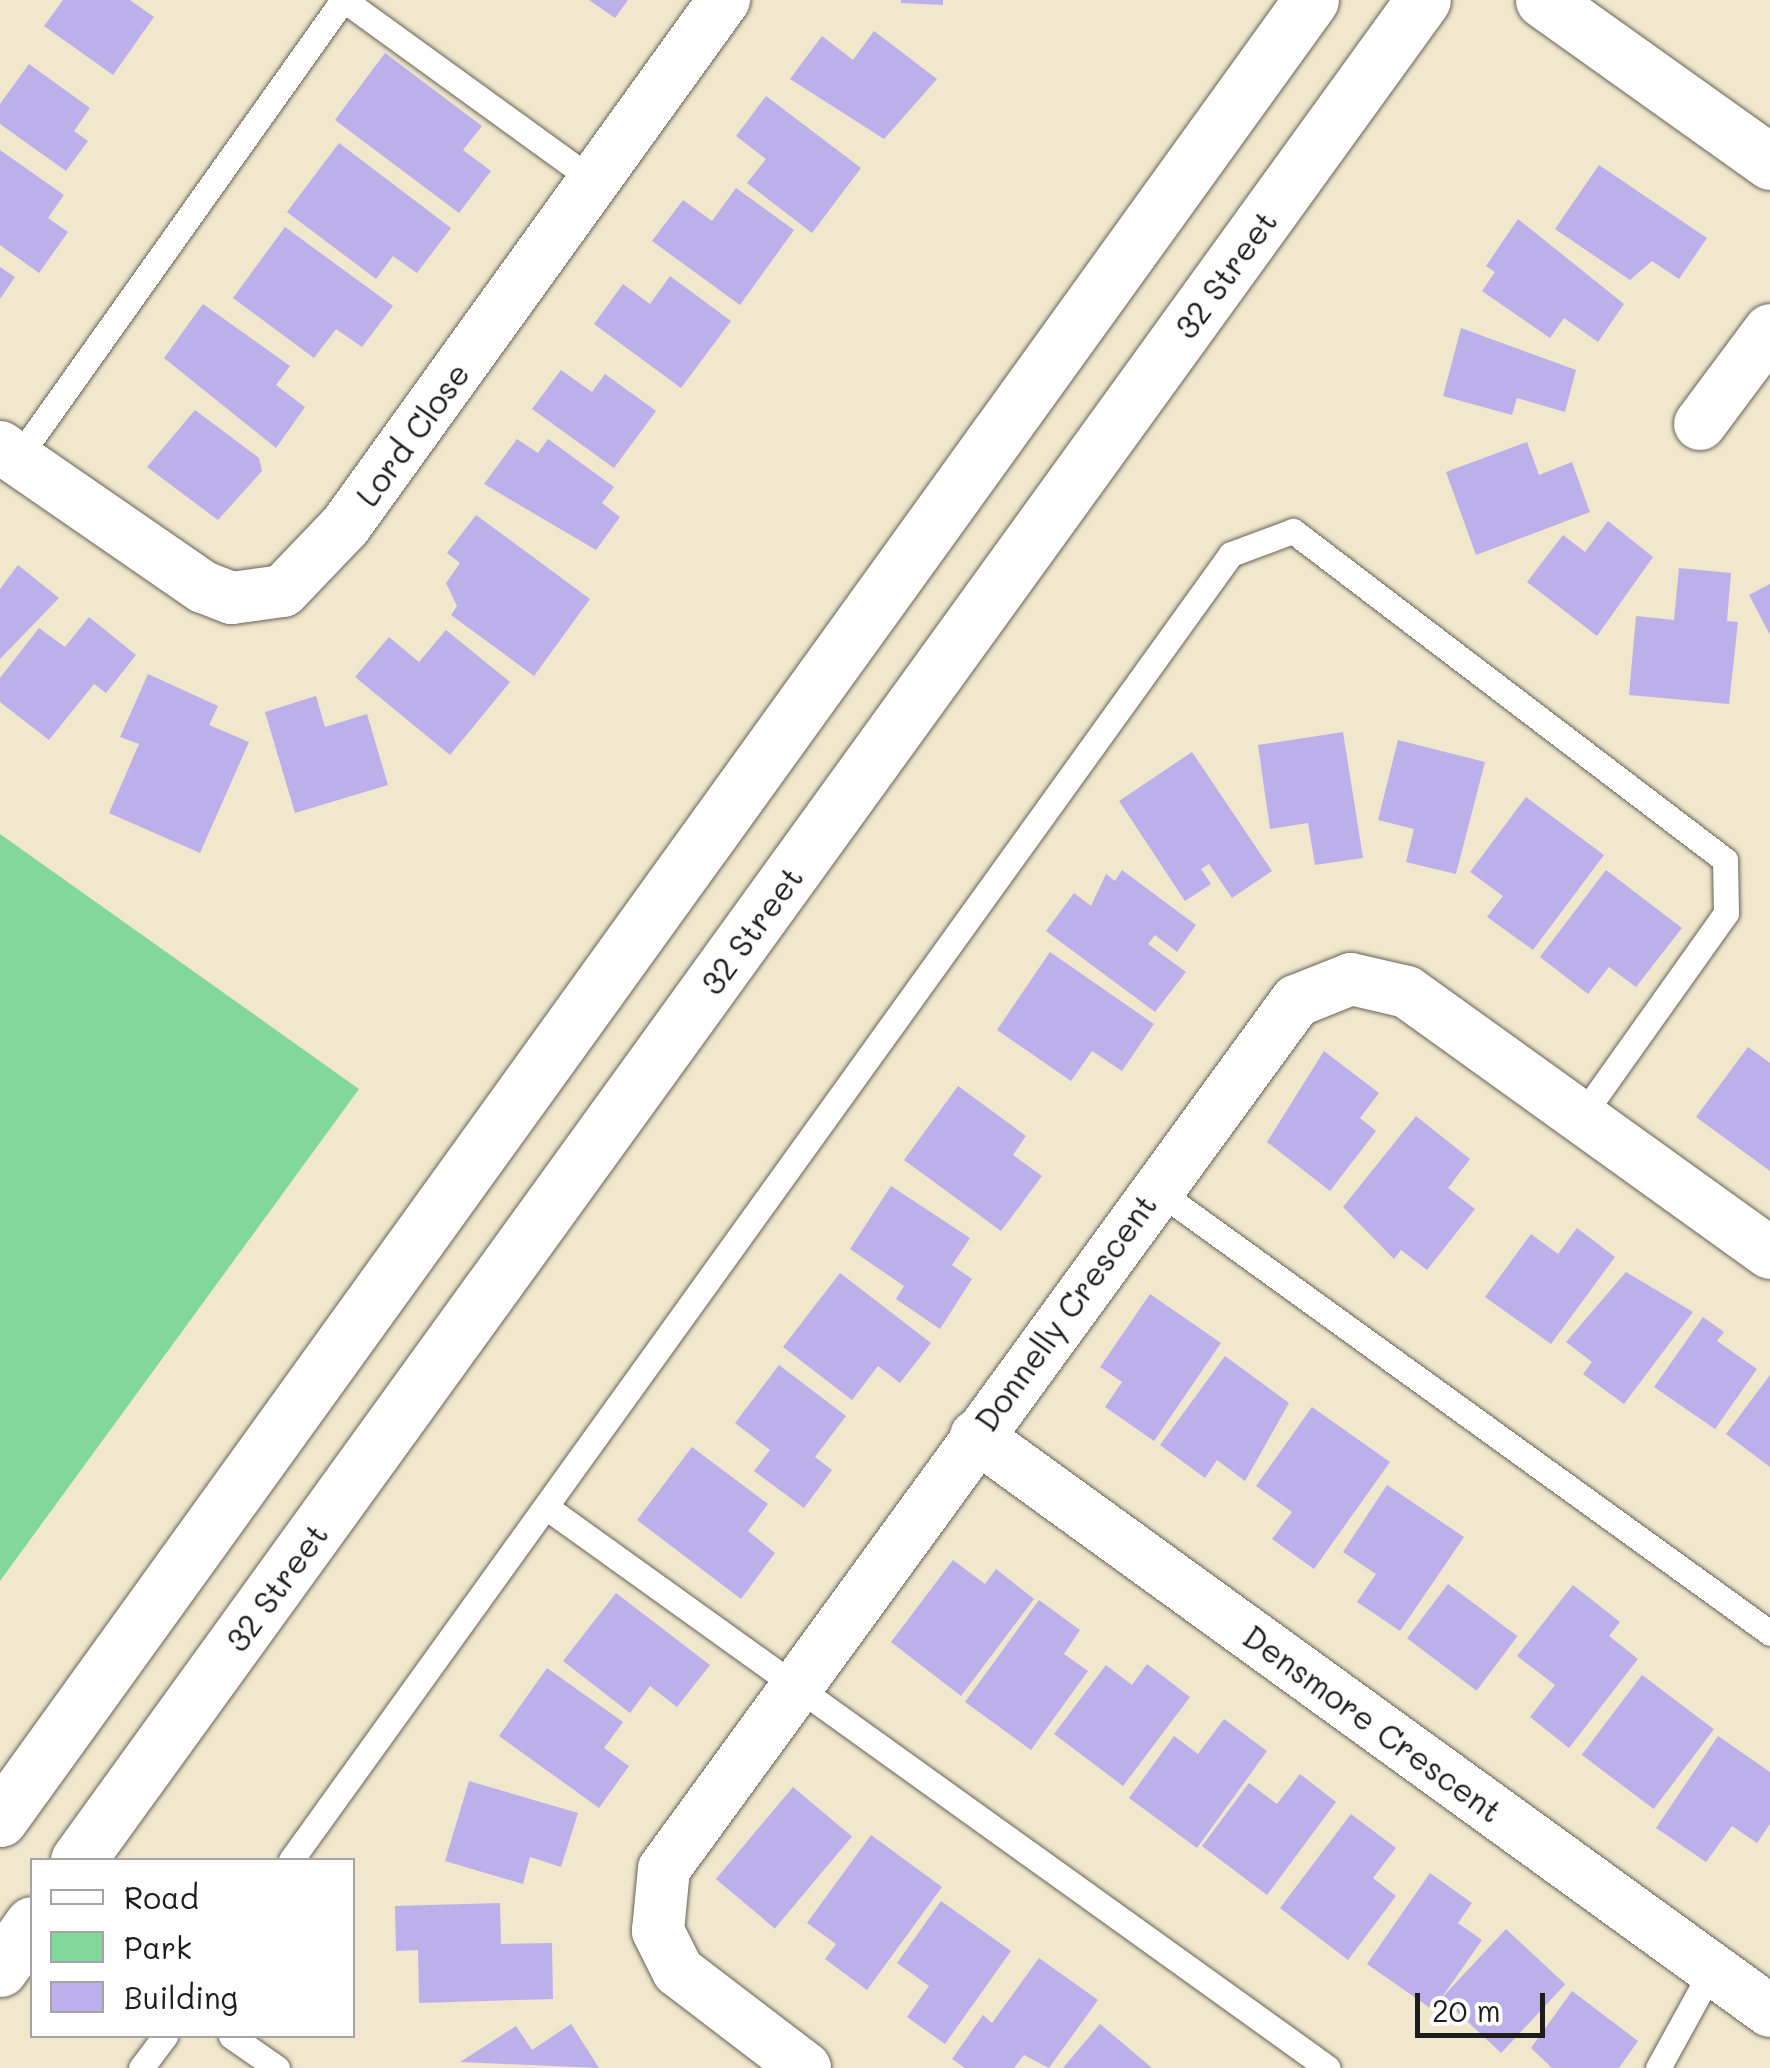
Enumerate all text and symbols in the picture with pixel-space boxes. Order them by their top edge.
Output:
street label: 32 Street [1166,203,1284,345]
street label: Lord Close [347,355,477,513]
street label: 32 Street [692,859,810,1001]
street label: Donnelly Crescent [966,1186,1164,1438]
street label: 32 Street [217,1516,335,1658]
street label: Densmore Crescent [1236,1616,1510,1830]
legend [30,1858,355,2038]
text: Road [124,1877,199,1917]
text: Park [124,1927,192,1967]
scale bar [1420,1973,1550,2035]
text: Building [124,1977,238,2017]
text: 20 m [1432,1990,1501,2030]

